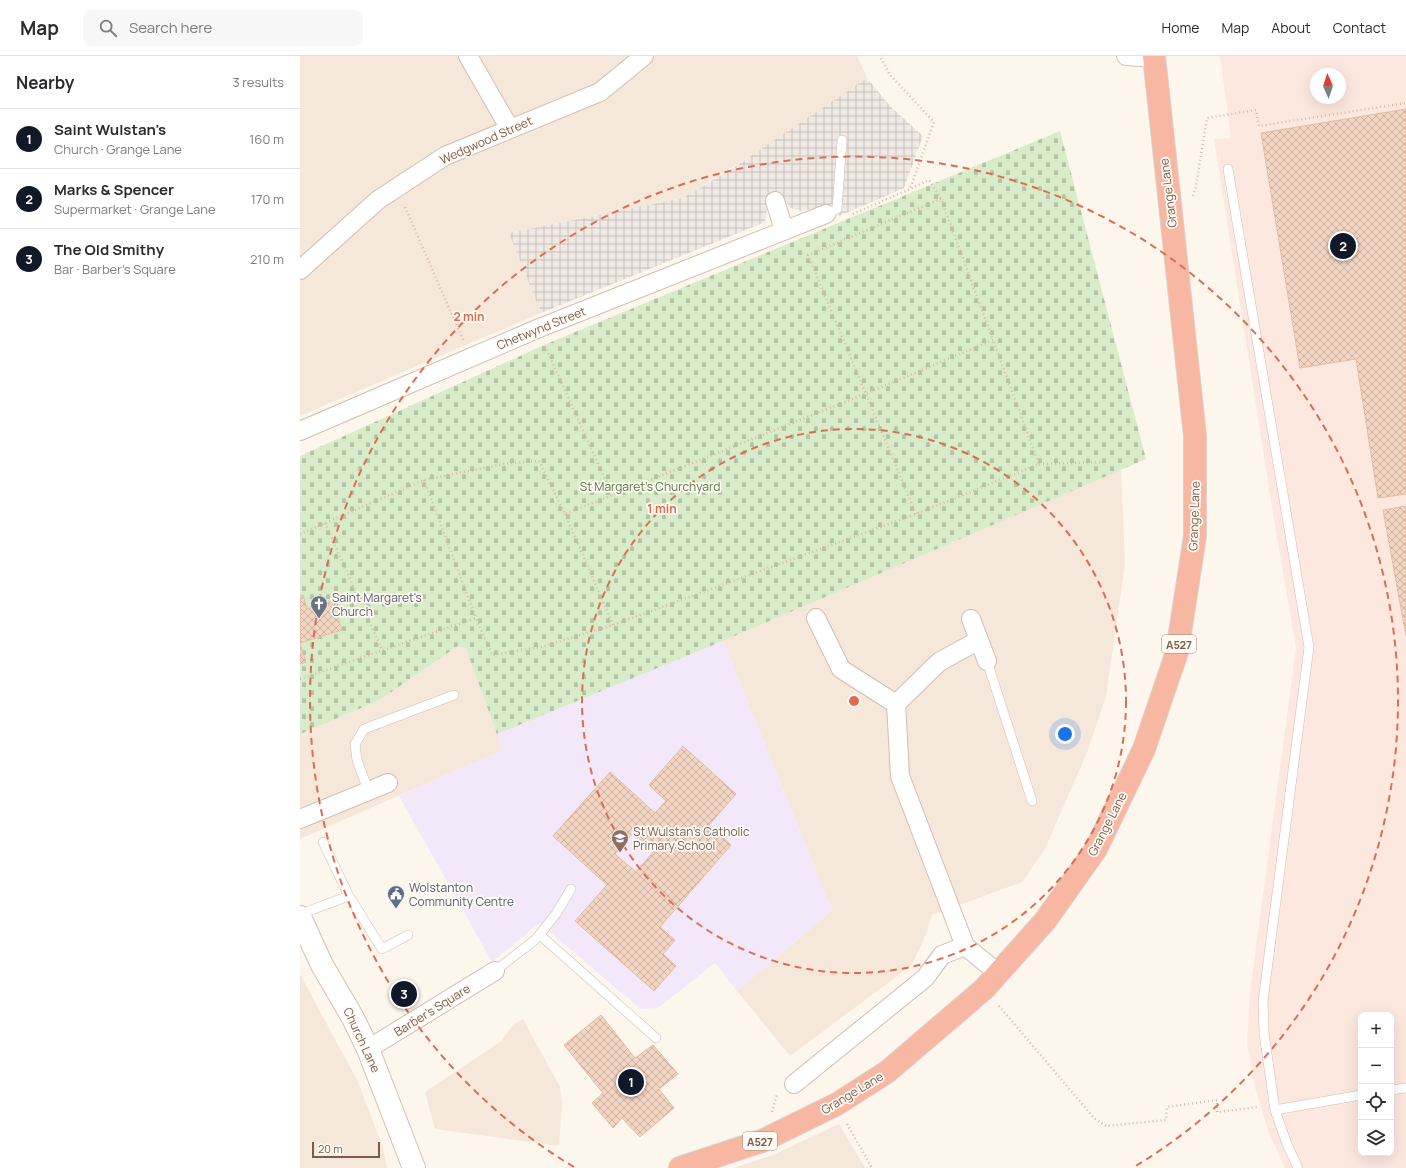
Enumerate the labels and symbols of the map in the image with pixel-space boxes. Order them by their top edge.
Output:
north arrow [1310,68,1346,104]
street label: Wedgwood Street [437,112,535,168]
street label: Grange Lane [1155,157,1181,229]
pin: 2 [1330,231,1356,261]
street label: Chetwynd Street [494,302,588,354]
text: 2 min [453,308,485,325]
park label: St Margaret’s Churchyard [580,478,720,495]
street label: Grange Lane [1184,481,1204,551]
text: 1 min [647,500,677,517]
place label: Saint Margaret's Church [332,589,422,620]
church icon: Saint Margaret's Church [309,594,329,619]
road number: A527 [1162,635,1196,653]
centre of rings [847,694,861,708]
your location [1055,724,1075,744]
street label: Grange Lane [1084,789,1130,859]
place label: St Wulstan's Catholic Primary School [633,823,750,854]
school or university icon: St Wulstan's Catholic Primary School [610,828,630,853]
place label: Wolstanton Community Centre [409,879,514,910]
public building icon: Wolstanton Community Centre [386,884,406,909]
pin: 3 [391,979,417,1009]
street label: Barber's Square [391,980,473,1040]
street label: Church Lane [339,1005,385,1075]
pin: 1 [618,1067,644,1097]
street label: Grange Lane [818,1068,886,1118]
road number: A527 [743,1132,777,1150]
scale bar [312,1140,380,1159]

